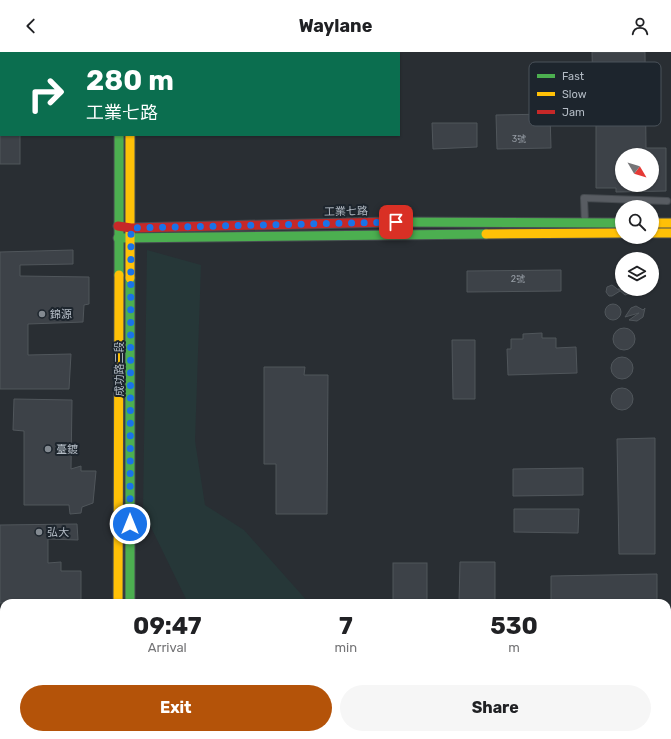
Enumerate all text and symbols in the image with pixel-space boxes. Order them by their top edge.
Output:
icon: back [20,15,42,37]
text: Waylane [299,15,372,37]
icon: person [629,15,651,37]
legend [529,62,661,126]
text: 280 m [86,64,174,97]
icon: right [20,68,72,120]
text: Fast [562,70,585,83]
text: Slow [562,88,587,101]
text: 工業七路 [86,102,158,124]
text: Jam [562,106,585,119]
house number: 3號 [512,134,526,144]
north arrow [615,148,659,192]
map controls [615,148,659,296]
button: search [615,200,659,244]
street label: 工業七路 [324,205,368,218]
pin [379,205,413,239]
icon: arrive [385,211,407,233]
button: layers [615,252,659,296]
house number: 2號 [511,274,525,284]
place label: 錦源 [50,308,72,321]
marker: 錦源 [37,309,47,319]
street label: 成功路二段 [113,342,126,397]
place label: 臺鍍 [56,443,78,456]
marker: 臺鍍 [43,444,53,454]
position arrow [109,503,151,545]
place label: 弘大 [47,526,69,539]
marker: 弘大 [34,527,44,537]
text: 09:47 [133,612,201,640]
text: 7 [339,612,353,640]
text: 530 [490,612,538,640]
text: Arrival [148,640,187,655]
text: min [335,640,357,655]
text: m [508,640,520,655]
button: Exit [20,685,332,731]
button: Share [340,685,651,731]

